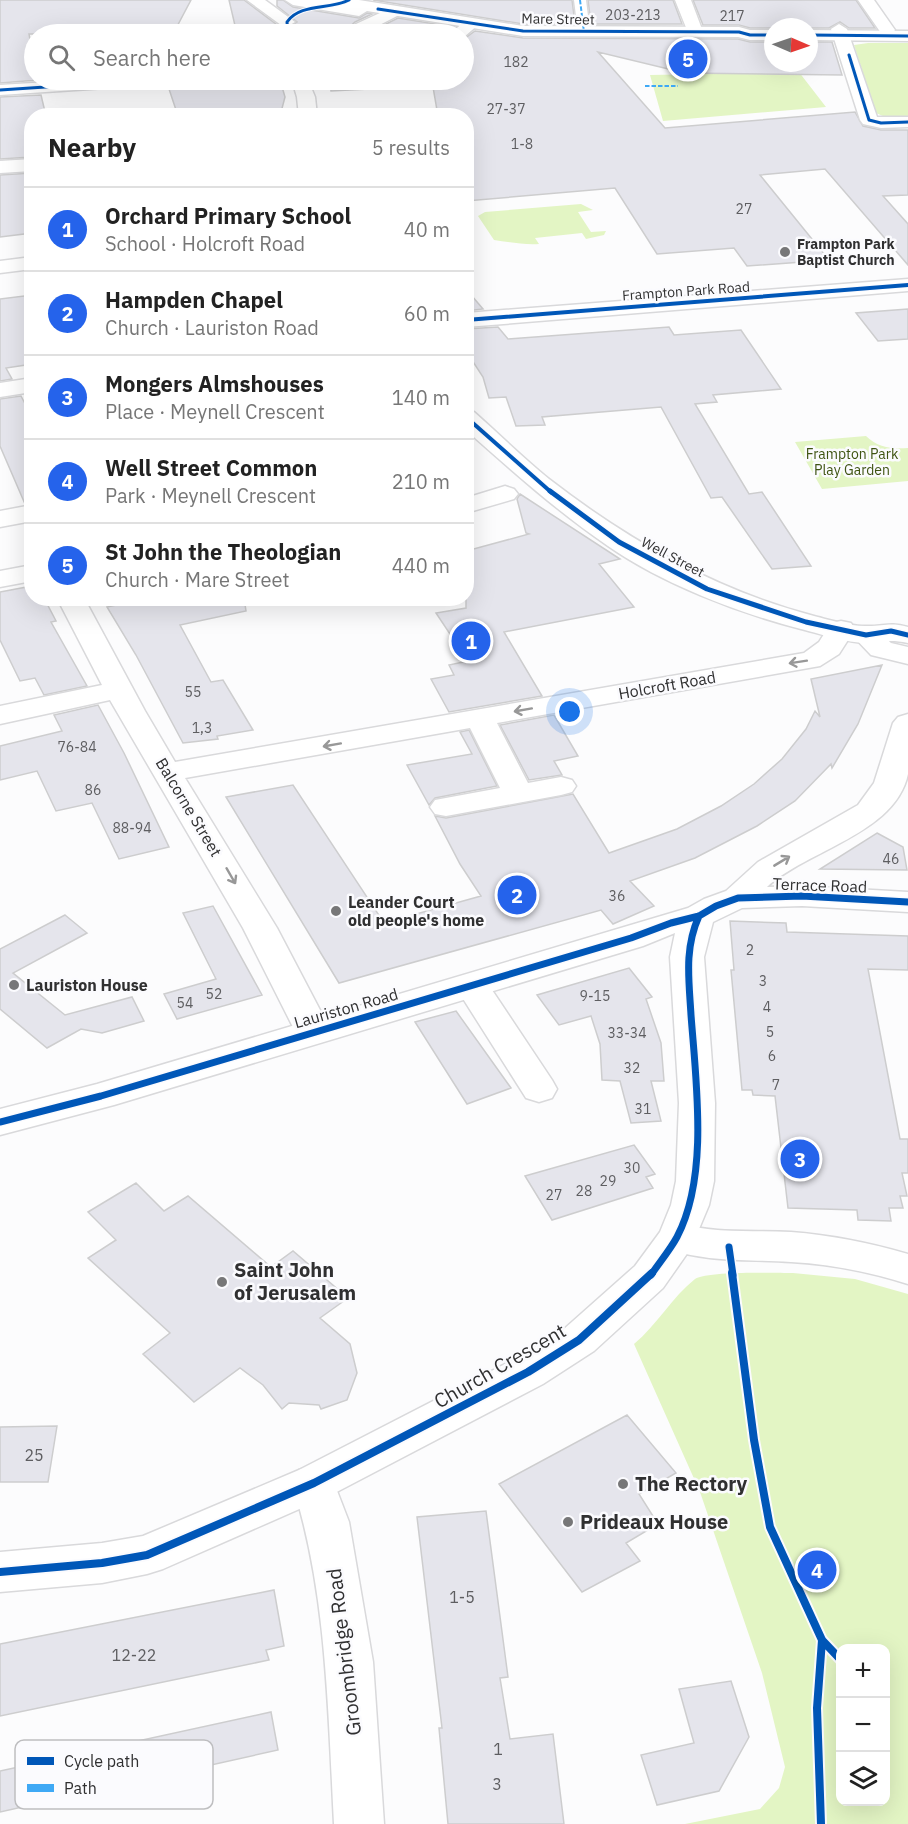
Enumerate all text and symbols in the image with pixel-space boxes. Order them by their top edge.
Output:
house number: 203-213 [605,6,661,24]
house number: 217 [719,7,745,25]
street label: Mare Street [521,9,595,29]
north arrow [764,18,818,72]
search box [24,24,474,90]
pin: 5 [668,36,708,82]
icon: search [45,41,78,74]
text: Search here [93,43,211,72]
house number: 182 [503,53,529,71]
house number: 27-37 [486,100,526,118]
text: Nearby [48,130,136,164]
text: 5 results [372,134,450,161]
house number: 1-8 [511,135,533,153]
house number: 27 [736,200,752,218]
text: Orchard Primary School [105,201,351,230]
text: 1 [62,216,74,243]
text: 40 m [404,216,450,243]
text: School · Holcroft Road [105,230,305,257]
place label: Frampton Park Baptist Church [797,235,896,269]
marker: Frampton Park Baptist Church [778,245,792,259]
street label: Frampton Park Road [621,278,751,304]
text: Hampden Chapel [105,285,283,314]
text: 2 [62,300,74,327]
text: 60 m [404,300,450,327]
text: Church · Lauriston Road [105,314,319,341]
text: Mongers Almshouses [105,369,324,398]
text: 3 [62,384,74,411]
text: 140 m [392,384,450,411]
text: Place · Meynell Crescent [105,398,325,425]
park label: Frampton Park Play Garden [806,445,899,479]
text: Well Street Common [105,453,317,482]
text: 4 [62,468,74,495]
text: 210 m [392,468,450,495]
text: Park · Meynell Crescent [105,482,316,509]
street label: Well Street [638,533,708,581]
text: St John the Theologian [105,537,341,566]
text: 5 [62,552,74,579]
text: 440 m [392,552,450,579]
text: Church · Mare Street [105,566,289,593]
pin: 1 [452,618,490,664]
one-way arrow [789,657,809,668]
street label: Holcroft Road [617,667,717,703]
house number: 55 [185,683,201,701]
your location [555,697,584,726]
one-way arrow [514,705,534,716]
house number: 1,3 [192,719,212,737]
house number: 76-84 [57,738,97,756]
one-way arrow [322,740,342,751]
street label: Balcorne Street [152,754,226,860]
house number: 86 [85,781,101,799]
house number: 88-94 [112,819,152,837]
house number: 46 [883,850,899,868]
one-way arrow [773,854,790,866]
one-way arrow [225,867,237,884]
pin: 2 [498,872,536,918]
street label: Terrace Road [772,873,868,897]
house number: 36 [609,887,625,905]
place label: Leander Court old people's home [348,892,484,930]
marker: Leander Court old people's home [329,904,343,918]
house number: 2 [746,941,754,959]
house number: 3 [759,972,767,990]
place label: Lauriston House [26,975,148,995]
marker: Lauriston House [7,978,21,992]
street label: Lauriston Road [292,984,400,1032]
house number: 52 [206,985,222,1003]
house number: 9-15 [580,987,610,1005]
house number: 54 [177,994,193,1012]
house number: 4 [763,998,771,1016]
house number: 5 [766,1023,774,1041]
house number: 33-34 [607,1024,647,1042]
house number: 6 [768,1047,776,1065]
house number: 32 [624,1059,640,1077]
house number: 7 [772,1076,780,1094]
house number: 31 [635,1100,651,1118]
pin: 3 [780,1136,820,1182]
house number: 30 [624,1159,640,1177]
house number: 29 [600,1172,616,1190]
house number: 28 [576,1182,592,1200]
house number: 27 [546,1186,562,1204]
place label: Saint John of Jerusalem [234,1256,356,1306]
marker: Saint John of Jerusalem [215,1275,229,1289]
street label: Church Crescent [429,1317,571,1414]
house number: 25 [24,1445,44,1465]
place label: The Rectory [635,1470,747,1497]
marker: The Rectory [616,1477,630,1491]
place label: Prideaux House [580,1508,728,1535]
marker: Prideaux House [561,1515,575,1529]
pin: 4 [798,1548,836,1592]
street label: Groombridge Road [320,1567,367,1737]
house number: 1-5 [449,1587,475,1607]
map controls [836,1644,890,1806]
button: + [836,1644,890,1698]
house number: 12-22 [112,1645,156,1665]
button: − [836,1698,890,1752]
house number: 1 [493,1739,503,1759]
legend [15,1740,213,1809]
text: Cycle path [64,1751,139,1771]
button: layers [836,1752,890,1806]
house number: 3 [492,1774,502,1794]
text: Path [64,1778,97,1798]

